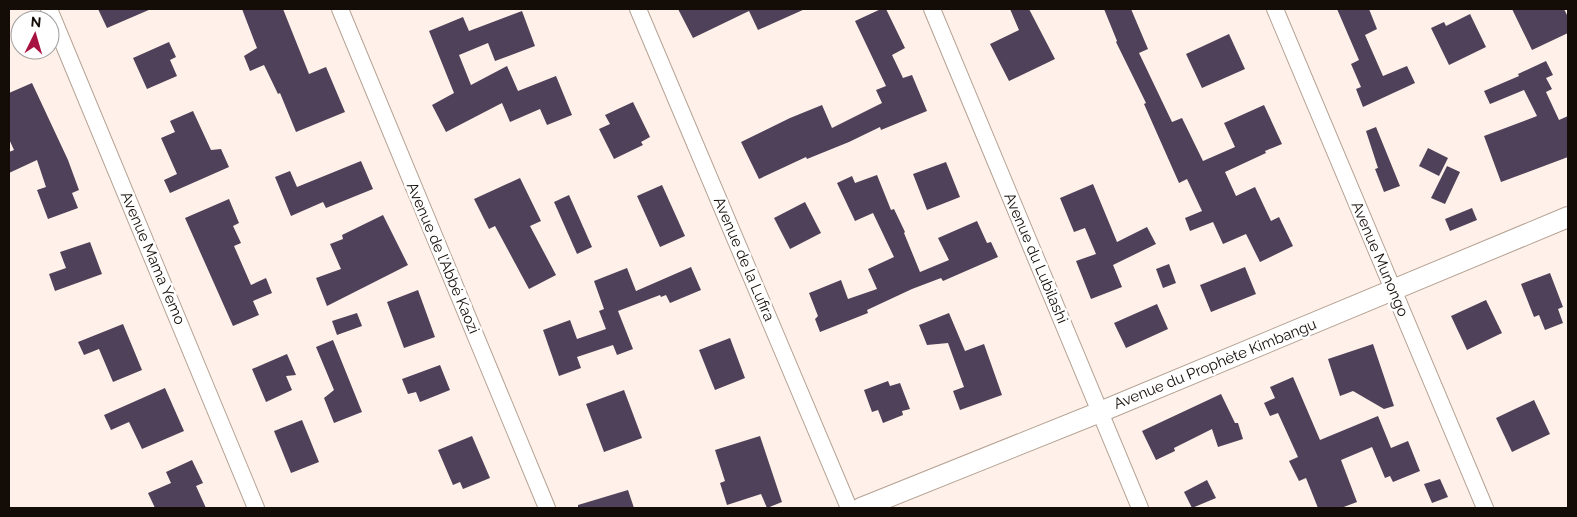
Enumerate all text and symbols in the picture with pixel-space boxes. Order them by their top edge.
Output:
north arrow [10,10,60,60]
text: N [30,14,42,30]
street label: Avenue de l'Abbé Kaozi [403,180,483,336]
street label: Avenue Mama Yemo [117,189,189,327]
street label: Avenue du Lubilashi [1000,190,1072,326]
street label: Avenue de la Lufira [710,194,778,324]
street label: Avenue Munongo [1348,199,1412,319]
street label: Avenue du Prophète Kimbangu [1111,315,1319,413]

